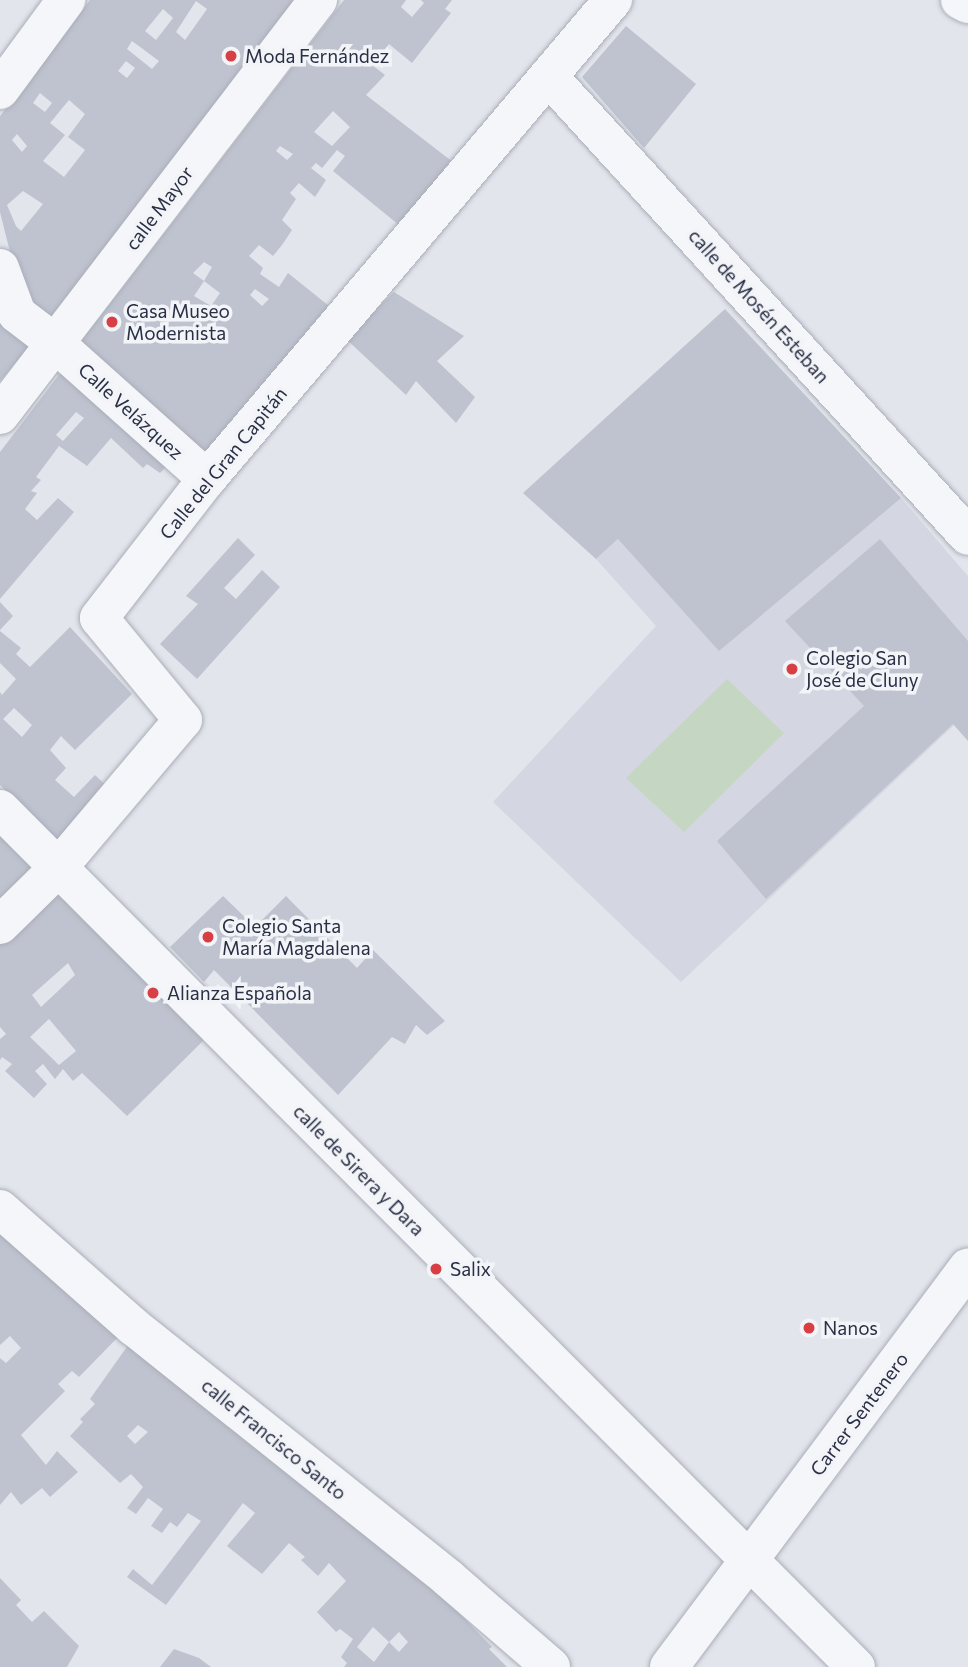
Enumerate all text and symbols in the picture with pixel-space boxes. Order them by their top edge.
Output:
place label: Moda Fernández [245,45,389,67]
marker: Moda Fernández [223,48,239,64]
street label: calle Mayor [120,162,198,254]
street label: calle de Mosén Esteban [684,224,834,388]
place label: Casa Museo Modernista [126,300,230,344]
marker: Casa Museo Modernista [104,314,120,330]
street label: Calle Velázquez [74,358,188,464]
street label: Calle del Gran Capitán [155,382,291,544]
place label: Colegio San José de Cluny [806,647,919,691]
marker: Colegio San José de Cluny [784,661,800,677]
place label: Colegio Santa María Magdalena [222,915,371,959]
marker: Colegio Santa María Magdalena [200,929,216,945]
place label: Alianza Española [167,982,312,1004]
marker: Alianza Española [145,985,161,1001]
street label: calle de Sirera y Dara [289,1100,429,1240]
place label: Salix [450,1258,491,1280]
marker: Salix [428,1261,444,1277]
place label: Nanos [823,1317,878,1339]
marker: Nanos [801,1320,817,1336]
street label: Carrer Sentenero [805,1348,913,1480]
street label: calle Francisco Santo [197,1374,351,1504]

